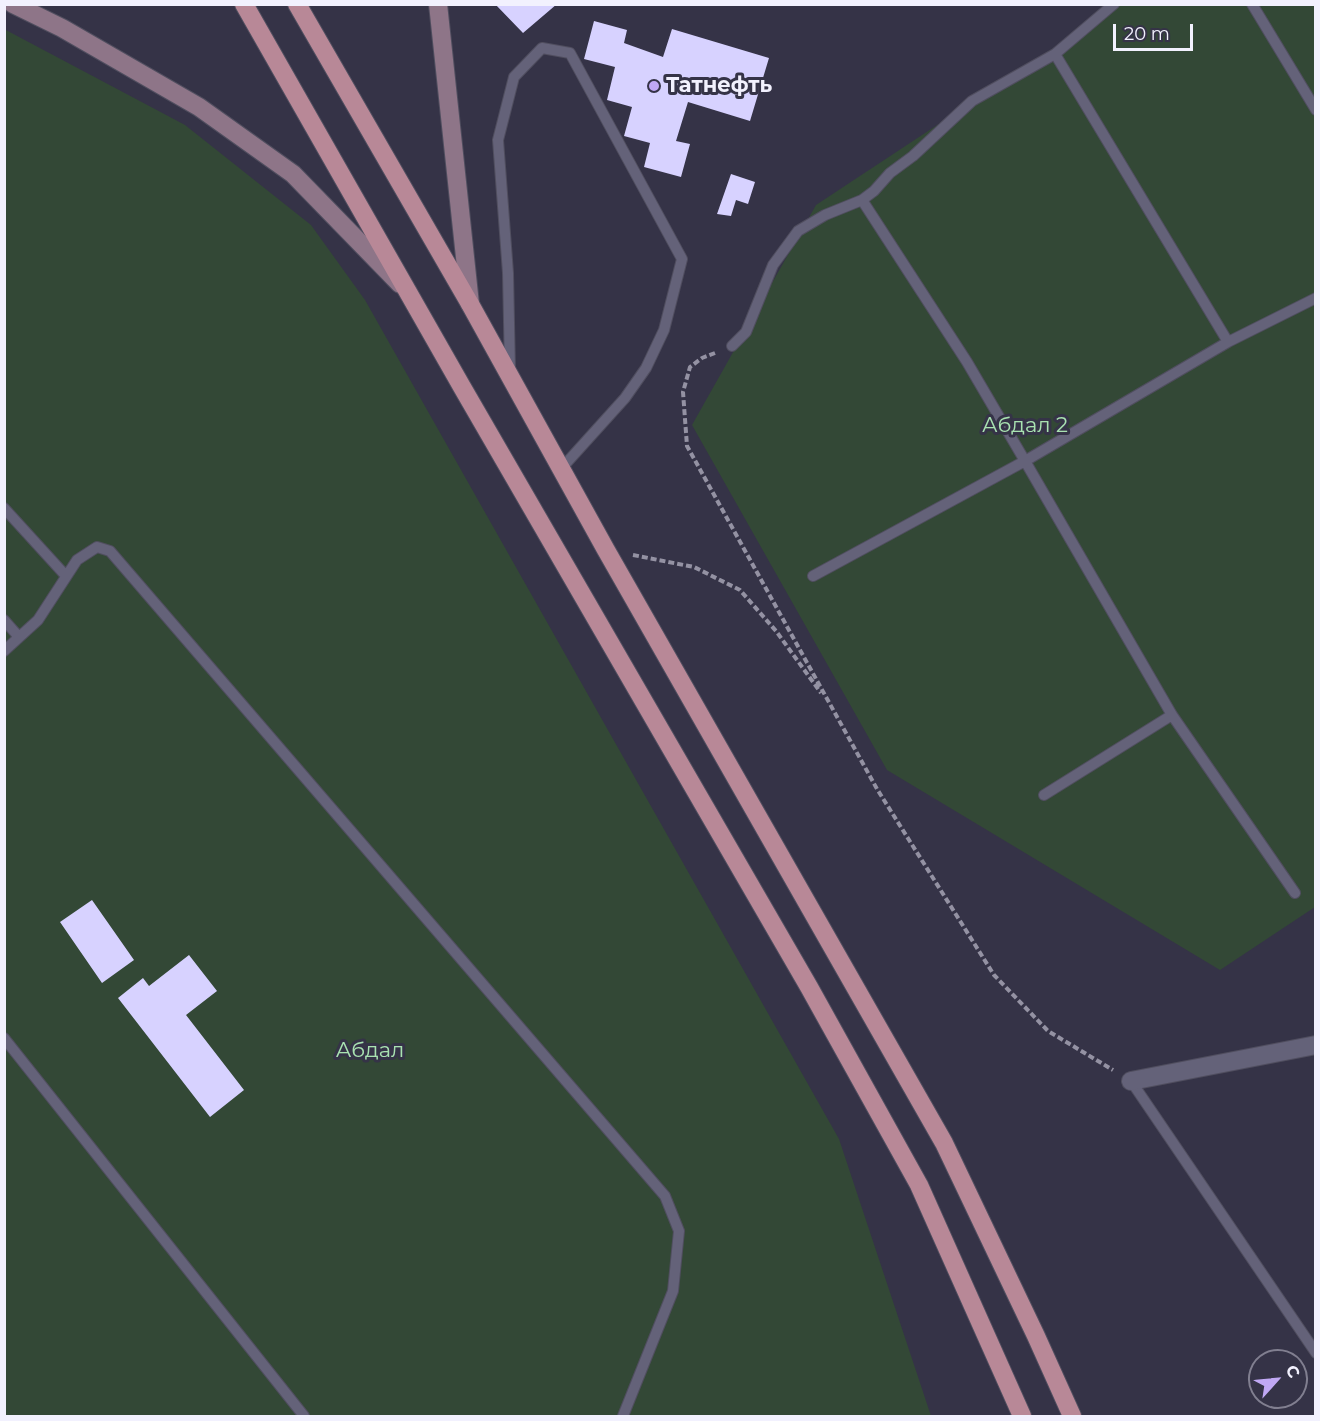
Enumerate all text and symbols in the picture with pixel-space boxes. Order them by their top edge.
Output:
scale bar [1116,12,1196,50]
text: 20 m [1124,23,1170,45]
place label: Татнефть [666,73,772,99]
marker: Татнефть [647,79,661,93]
park label: Абдал 2 [982,413,1068,439]
park label: Абдал [336,1038,404,1064]
north arrow [1248,1349,1308,1409]
text: С [1282,1362,1304,1381]

